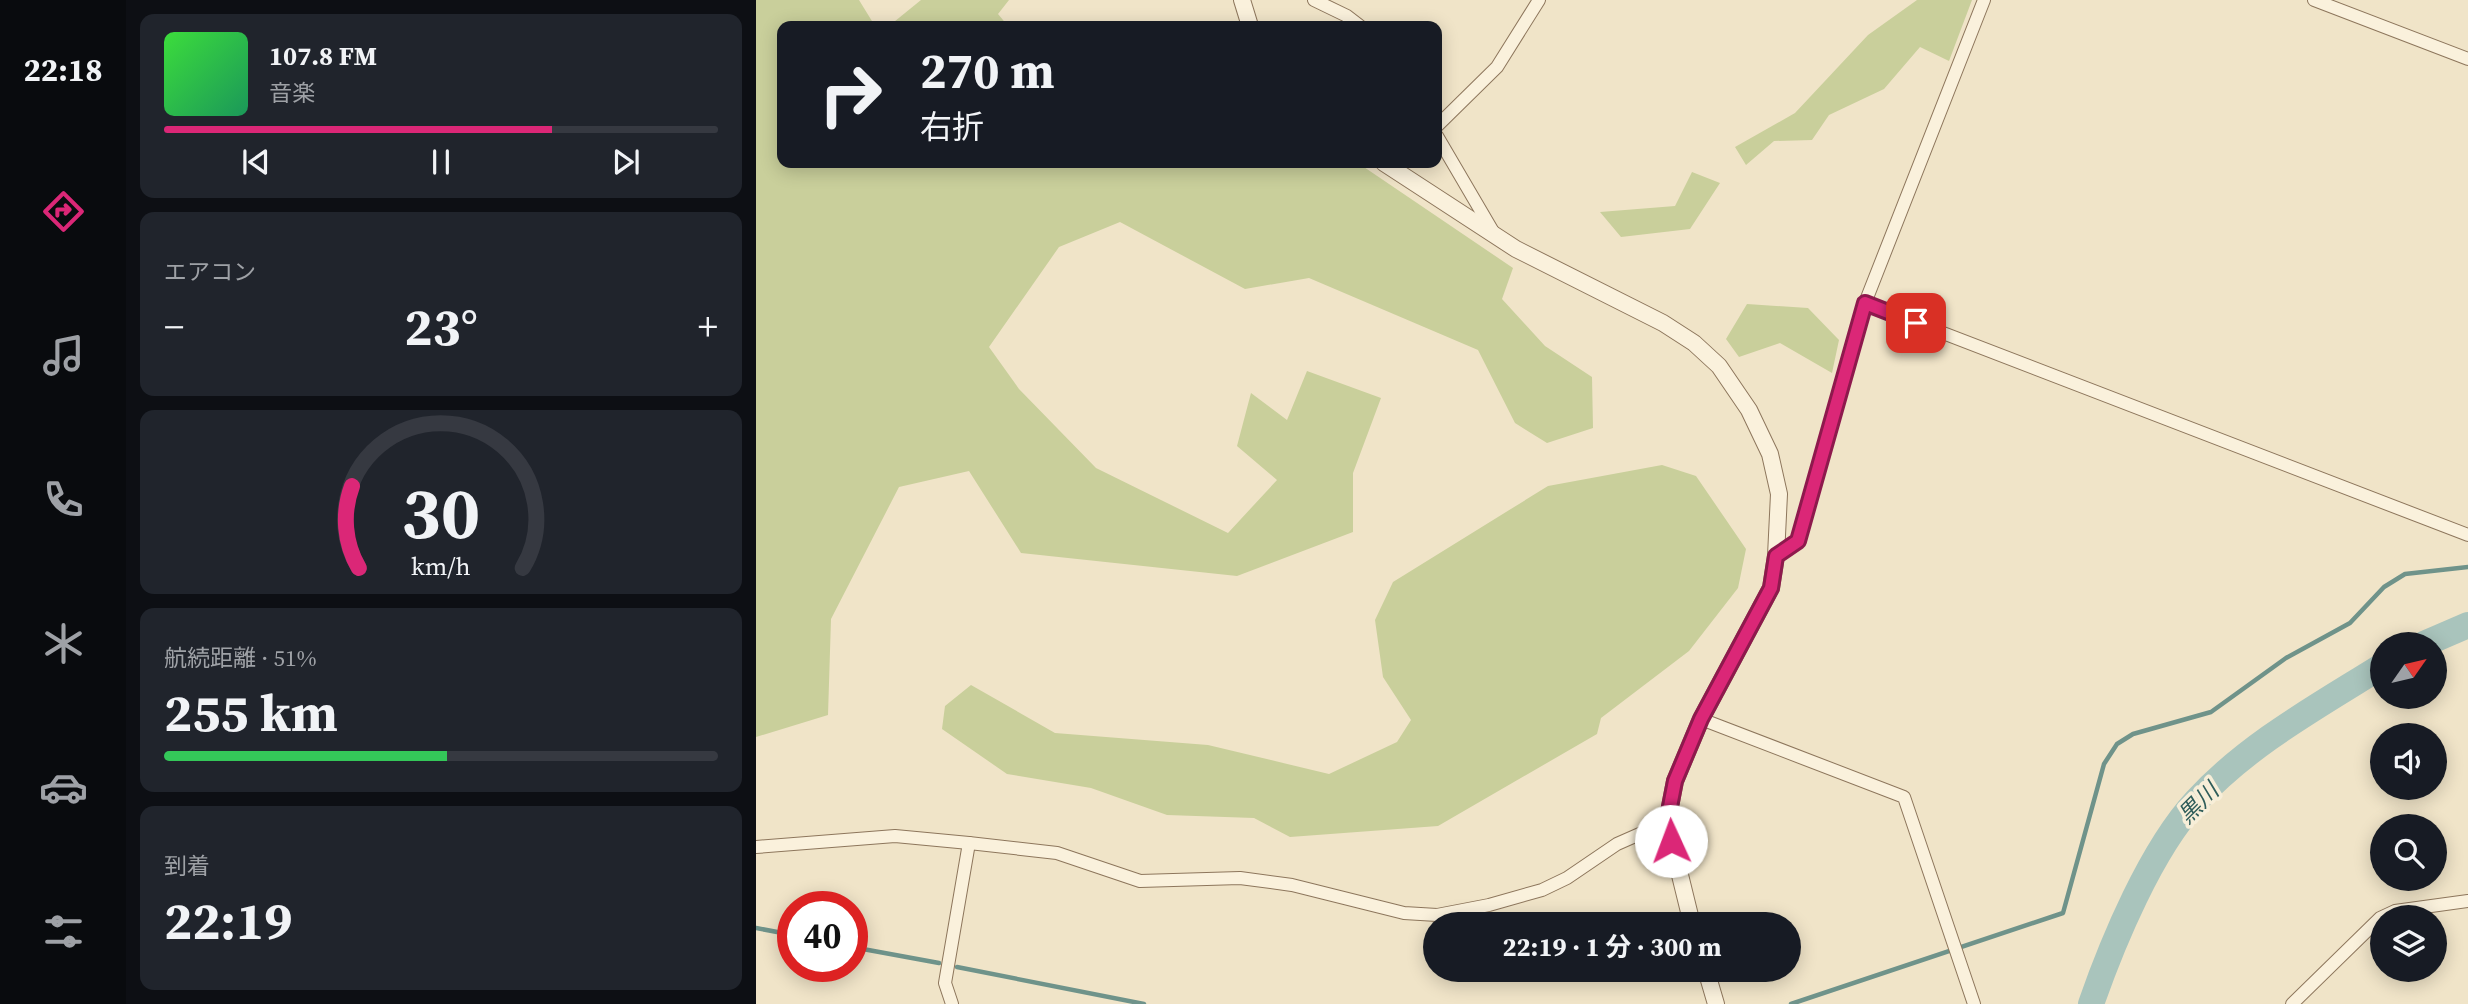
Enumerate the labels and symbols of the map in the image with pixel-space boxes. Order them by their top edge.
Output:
pin [1886,293,1946,353]
north arrow [2370,632,2446,709]
water label: 黒川 [2170,773,2228,831]
position arrow [1634,804,1708,878]
speed limit sign: 40 [777,891,868,982]

